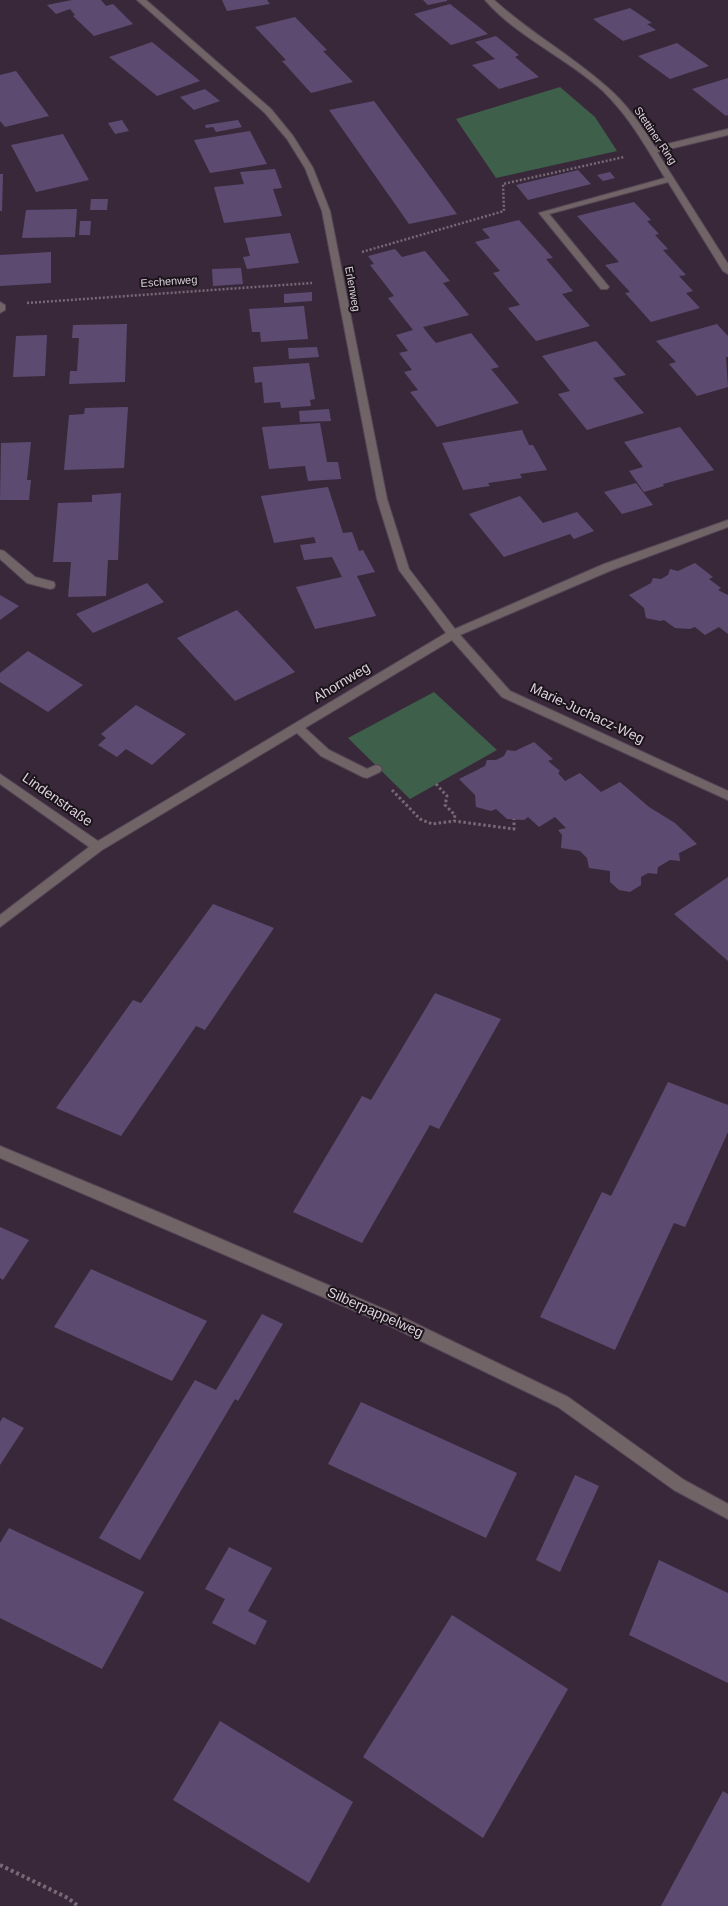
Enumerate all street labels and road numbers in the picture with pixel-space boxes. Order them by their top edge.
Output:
street label: Stettiner Ring [631,105,679,167]
street label: Erlenweg [342,265,362,313]
street label: Eschenweg [140,273,198,291]
street label: Ahornweg [311,660,373,706]
street label: Marie-Juchacz-Weg [527,680,647,748]
street label: Lindenstraße [19,770,95,830]
street label: Silberpappelweg [324,1284,426,1342]

